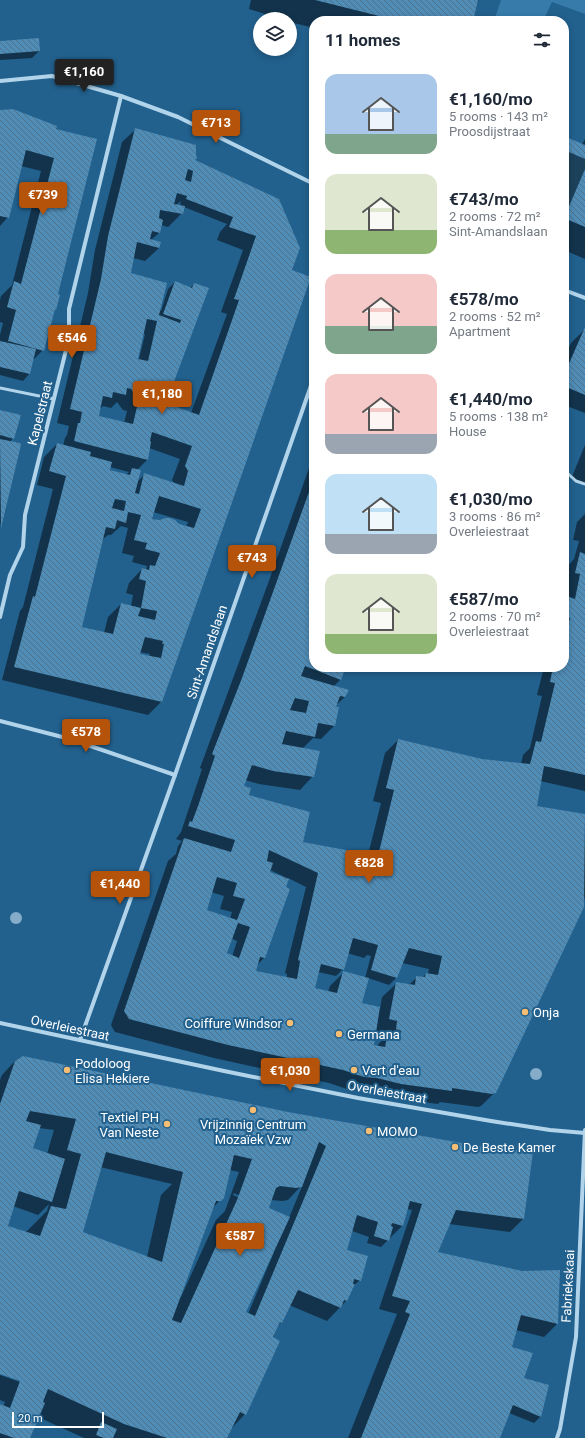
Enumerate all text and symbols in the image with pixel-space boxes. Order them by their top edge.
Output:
map controls [253,12,297,56]
button: layers [253,12,297,56]
icon: filters [531,29,553,51]
text: 11 homes [325,30,401,50]
pin: €1,160 [51,59,117,93]
text: €1,160 [64,64,104,79]
text: €1,160/mo [449,89,533,109]
icon: home [357,90,405,138]
text: 5 rooms · 143 m² [449,109,548,124]
pin: €713 [192,110,240,144]
text: €713 [201,115,231,130]
text: Proosdijstraat [449,124,530,139]
pin: €739 [19,182,67,216]
text: €739 [28,187,58,202]
text: €743/mo [449,189,519,209]
icon: home [357,190,405,238]
text: 2 rooms · 72 m² [449,209,541,224]
text: Sint-Amandslaan [449,224,548,239]
text: €578/mo [449,289,519,309]
icon: home [357,290,405,338]
text: 2 rooms · 52 m² [449,309,541,324]
text: Apartment [449,324,511,339]
pin: €546 [48,325,96,359]
text: €546 [57,330,87,345]
street label: Kapelstraat [25,379,55,447]
pin: €1,180 [129,381,195,415]
text: €1,180 [142,386,182,401]
text: €1,440/mo [449,389,533,409]
icon: home [357,390,405,438]
text: 5 rooms · 138 m² [449,409,548,424]
text: House [449,424,486,439]
text: €1,030/mo [449,489,533,509]
icon: home [357,490,405,538]
text: 3 rooms · 86 m² [449,509,541,524]
text: Overleiestraat [449,524,529,539]
pin: €743 [228,545,276,579]
text: €743 [237,550,267,565]
text: €587/mo [449,589,519,609]
icon: home [357,590,405,638]
street label: Sint-Amandslaan [184,603,230,701]
text: 2 rooms · 70 m² [449,609,541,624]
text: Overleiestraat [449,624,529,639]
pin: €578 [62,719,110,753]
text: €578 [71,724,101,739]
pin: €828 [345,850,393,884]
text: €828 [354,855,384,870]
pin: €1,440 [87,871,153,905]
text: €1,440 [100,876,140,891]
place label: Onja [533,1005,559,1020]
marker: Onja [520,1007,530,1017]
street label: Overleiestraat [29,1012,111,1044]
place label: Coiffure Windsor [185,1016,283,1031]
marker: Coiffure Windsor [285,1018,295,1028]
place label: Germana [347,1027,400,1042]
marker: Germana [334,1029,344,1039]
place label: Podoloog Elisa Hekiere [75,1056,150,1086]
pin: €1,030 [257,1058,323,1092]
text: €1,030 [270,1063,310,1078]
place label: Vert d'eau [362,1063,419,1078]
marker: Podoloog Elisa Hekiere [62,1065,72,1075]
marker: Vert d'eau [349,1065,359,1075]
street label: Overleiestraat [346,1078,428,1106]
marker: Vrijzinnig Centrum Mozaïek Vzw [248,1105,258,1115]
place label: Textiel PH Van Neste [100,1110,159,1140]
place label: Vrijzinnig Centrum Mozaïek Vzw [200,1117,306,1147]
marker: Textiel PH Van Neste [162,1119,172,1129]
place label: MOMO [377,1124,418,1139]
marker: MOMO [364,1126,374,1136]
place label: De Beste Kamer [463,1140,556,1155]
marker: De Beste Kamer [450,1142,460,1152]
pin: €587 [216,1223,264,1257]
text: €587 [225,1228,255,1243]
street label: Fabriekskaai [559,1249,577,1323]
scale bar [12,1410,104,1429]
text: 20 m [18,1412,43,1425]

